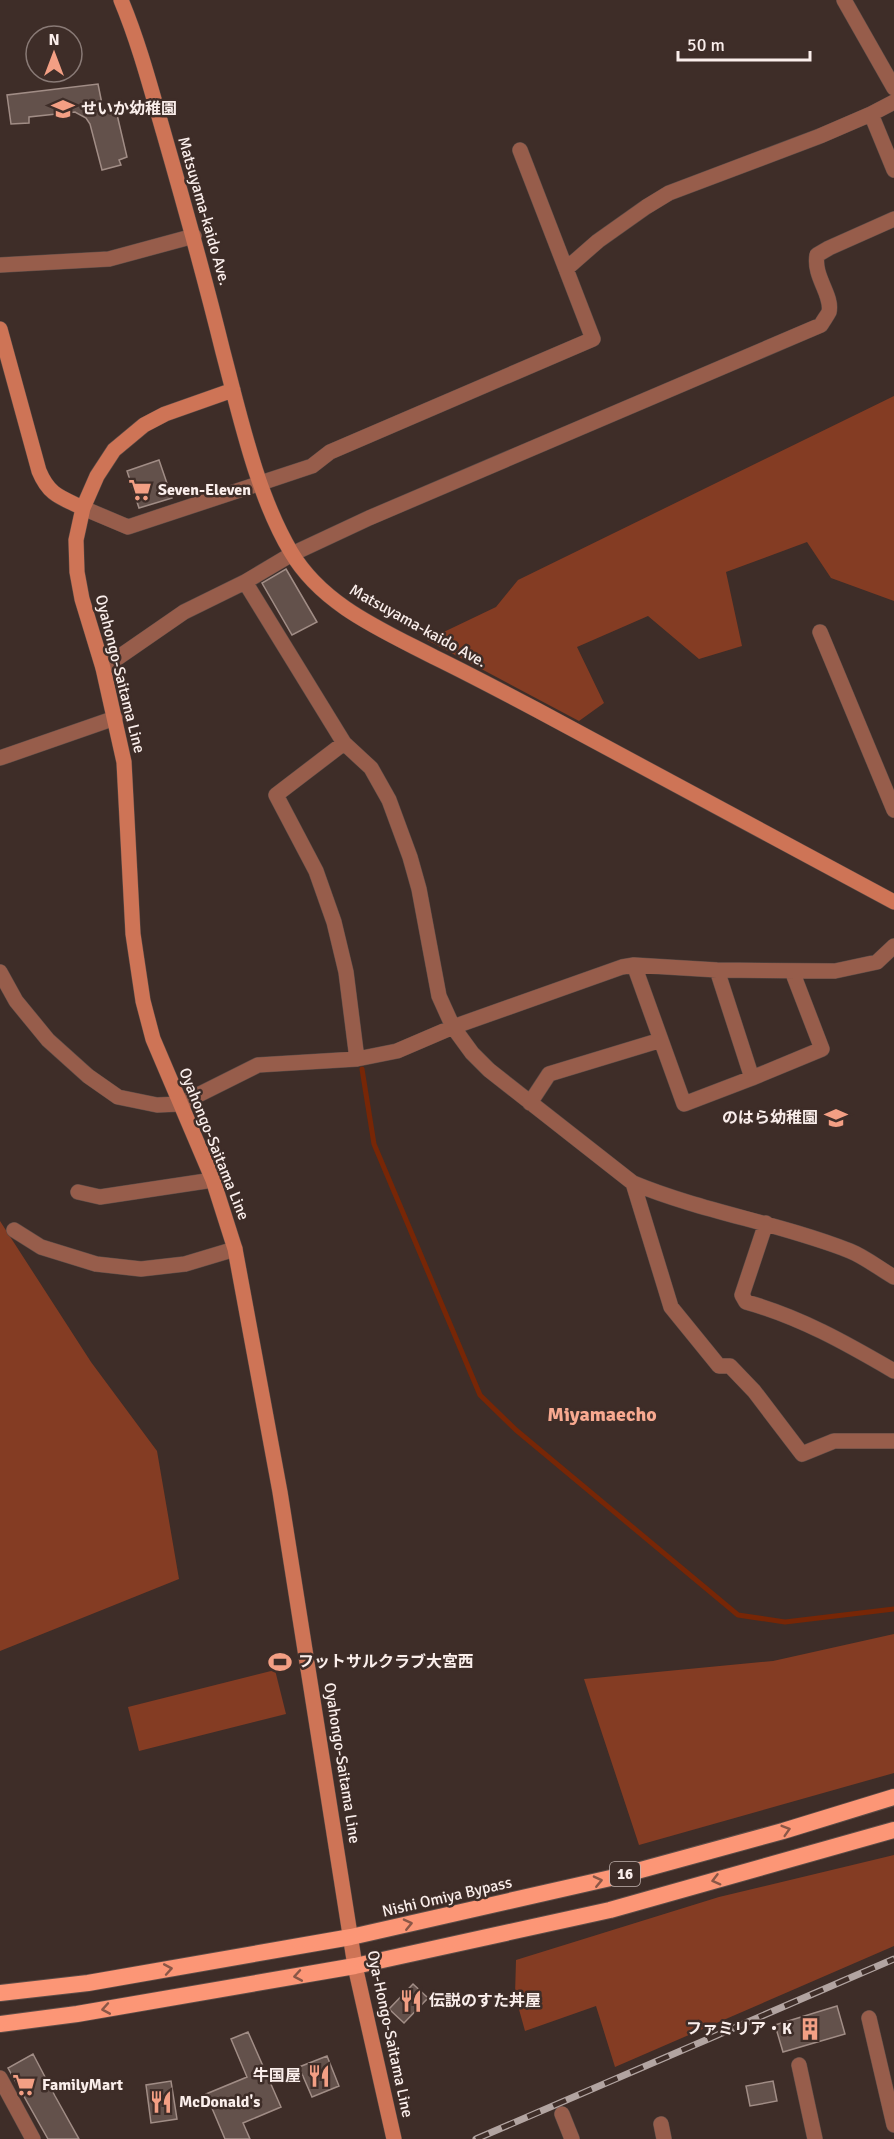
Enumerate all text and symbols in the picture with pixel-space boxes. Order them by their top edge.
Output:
north arrow [24,24,84,84]
scale bar [678,24,810,62]
text: N [48,30,60,50]
text: 50 m [687,34,725,56]
school or university icon: せいか幼稚園 [50,96,76,122]
place label: せいか幼稚園 [81,99,177,119]
street label: Matsuyama-kaido Ave. [173,134,235,288]
supermarket icon: Seven-Eleven [127,477,153,503]
place label: Seven-Eleven [158,480,251,500]
street label: Matsuyama-kaido Ave. [346,580,490,672]
street label: Oyahongo-Saitama Line [91,593,149,755]
street label: Oyahongo-Saitama Line [174,1065,254,1223]
school or university icon: のはら幼稚園 [823,1105,849,1131]
place label: のはら幼稚園 [722,1108,818,1128]
district label: Miyamaecho [547,1402,657,1427]
sports icon: フットサルクラブ大宮西 [267,1649,293,1675]
place label: フットサルクラブ大宮西 [298,1652,474,1672]
street label: Oyahongo-Saitama Line [319,1681,365,1845]
one-way arrow [780,1825,791,1837]
road number: 16 [610,1862,640,1886]
street label: Nishi Omiya Bypass [380,1872,514,1922]
one-way arrow [712,1873,722,1885]
one-way arrow [593,1875,603,1888]
one-way arrow [403,1918,413,1931]
street label: Oya-Hongo-Saitama Line [363,1949,417,2119]
one-way arrow [163,1963,173,1976]
one-way arrow [293,1969,303,1982]
restaurant icon: 伝説のすた丼屋 [398,1988,424,2014]
place label: 伝説のすた丼屋 [428,1991,541,2011]
one-way arrow [101,2002,111,2015]
building icon: ファミリア・K [797,2016,823,2042]
place label: ファミリア・K [686,2019,792,2039]
restaurant icon: 牛国屋 [306,2063,332,2089]
place label: 牛国屋 [253,2066,301,2086]
supermarket icon: FamilyMart [11,2072,37,2098]
place label: FamilyMart [42,2075,123,2095]
restaurant icon: McDonald's [148,2089,174,2115]
place label: McDonald's [179,2092,260,2112]

